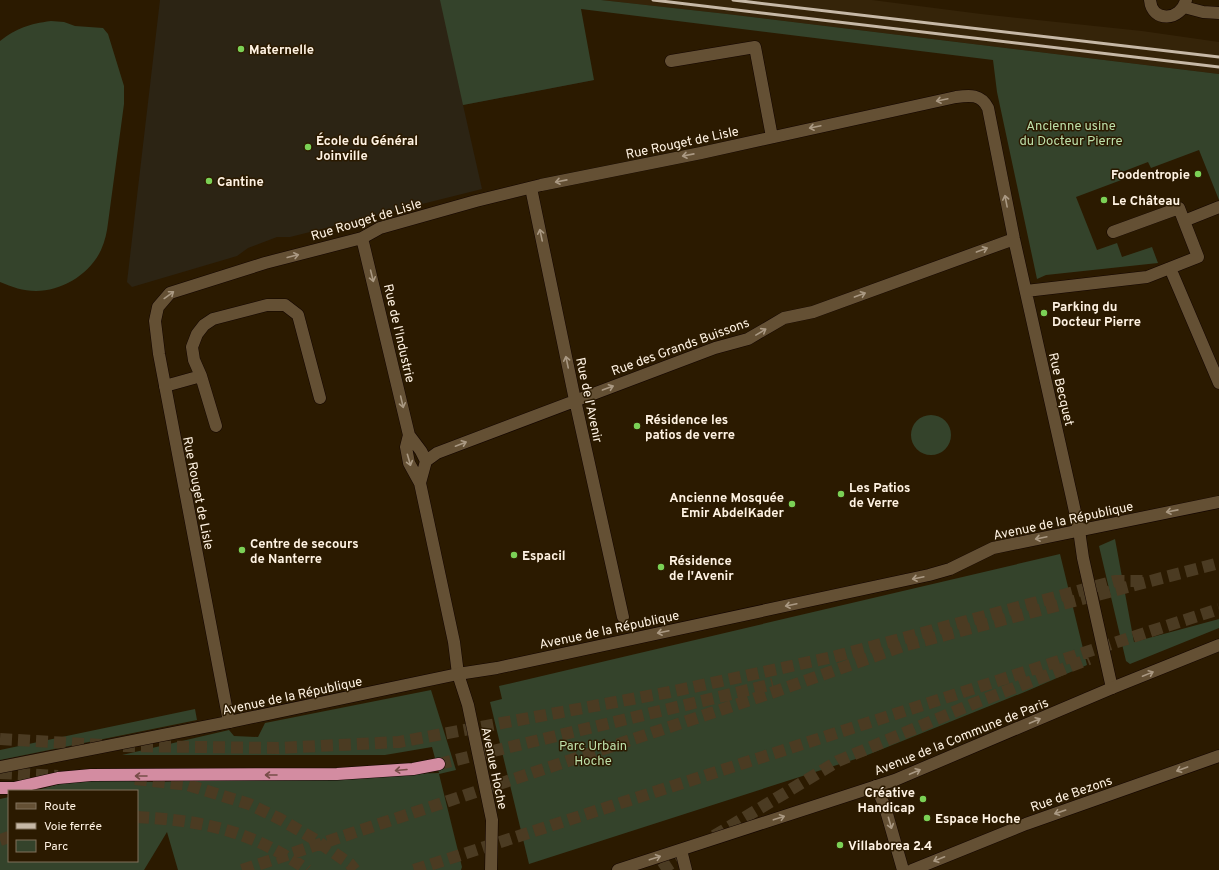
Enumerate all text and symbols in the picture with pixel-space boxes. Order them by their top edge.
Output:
place label: Maternelle [249,43,314,59]
marker: Maternelle [236,44,246,54]
one-way arrow [936,97,949,105]
park label: Ancienne usine du Docteur Pierre [1020,119,1122,150]
street label: Rue Rouget de Lisle [624,124,740,164]
one-way arrow [809,124,822,132]
place label: École du Général Joinville [316,132,418,165]
marker: École du Général Joinville [303,142,313,152]
one-way arrow [682,152,695,160]
place label: Foodentropie [1111,168,1190,184]
marker: Foodentropie [1193,169,1203,179]
place label: Cantine [217,175,264,191]
marker: Cantine [204,176,214,186]
one-way arrow [555,178,568,186]
one-way arrow [1002,194,1010,207]
place label: Le Château [1112,194,1180,210]
marker: Le Château [1099,195,1109,205]
street label: Rue Rouget de Lisle [309,196,424,245]
one-way arrow [536,228,544,241]
one-way arrow [975,246,987,254]
one-way arrow [286,251,299,259]
one-way arrow [368,269,376,282]
street label: Rue de l'Industrie [379,283,417,384]
one-way arrow [164,291,175,299]
one-way arrow [853,291,866,298]
place label: Parking du Docteur Pierre [1052,300,1141,331]
marker: Parking du Docteur Pierre [1039,308,1049,318]
street label: Rue des Grands Buissons [610,315,752,380]
one-way arrow [755,327,767,335]
street label: Rue Becquet [1044,351,1076,428]
one-way arrow [563,356,571,369]
street label: Rue de l'Avenir [571,356,605,445]
one-way arrow [602,383,614,391]
one-way arrow [398,395,406,408]
place label: Résidence les patios de verre [645,413,735,444]
marker: Résidence les patios de verre [632,421,642,431]
street label: Rue Rouget de Lisle [178,435,216,551]
one-way arrow [454,439,466,447]
one-way arrow [406,453,413,466]
place label: Les Patios de Verre [849,481,910,512]
marker: Les Patios de Verre [836,489,846,499]
place label: Ancienne Mosquée Emir AbdelKader [669,491,785,522]
marker: Ancienne Mosquée Emir AbdelKader [787,499,797,509]
street label: Avenue de la République [992,499,1135,545]
one-way arrow [1166,507,1179,515]
one-way arrow [1035,535,1048,543]
place label: Centre de secours de Nanterre [250,537,359,568]
marker: Centre de secours de Nanterre [237,545,247,555]
place label: Espacil [522,549,566,565]
marker: Espacil [509,550,519,560]
place label: Résidence de l'Avenir [669,554,734,585]
marker: Résidence de l'Avenir [656,562,666,572]
one-way arrow [912,574,925,582]
one-way arrow [785,602,798,610]
street label: Avenue de la République [538,608,681,654]
one-way arrow [657,628,670,636]
one-way arrow [1141,669,1153,677]
street label: Avenue de la République [221,674,364,720]
street label: Avenue de la Commune de Paris [872,695,1051,780]
one-way arrow [1029,717,1041,724]
street label: Avenue Hoche [476,726,510,811]
park label: Parc Urbain Hoche [559,739,627,770]
one-way arrow [395,766,408,774]
one-way arrow [1176,766,1189,773]
one-way arrow [909,767,921,775]
one-way arrow [265,771,278,779]
one-way arrow [135,772,148,780]
street label: Rue de Bezons [1029,773,1115,816]
place label: Créative Handicap [858,786,915,817]
legend [8,790,138,862]
marker: Créative Handicap [918,794,928,804]
text: Route [44,799,76,815]
one-way arrow [1054,809,1066,817]
place label: Espace Hoche [935,812,1021,828]
marker: Espace Hoche [922,813,932,823]
one-way arrow [772,814,785,821]
one-way arrow [887,816,894,829]
text: Voie ferrée [44,819,102,835]
text: Parc [44,839,68,855]
place label: Villaborea 2.4 [848,839,932,855]
marker: Villaborea 2.4 [835,840,845,850]
one-way arrow [649,854,662,861]
one-way arrow [933,856,945,864]

